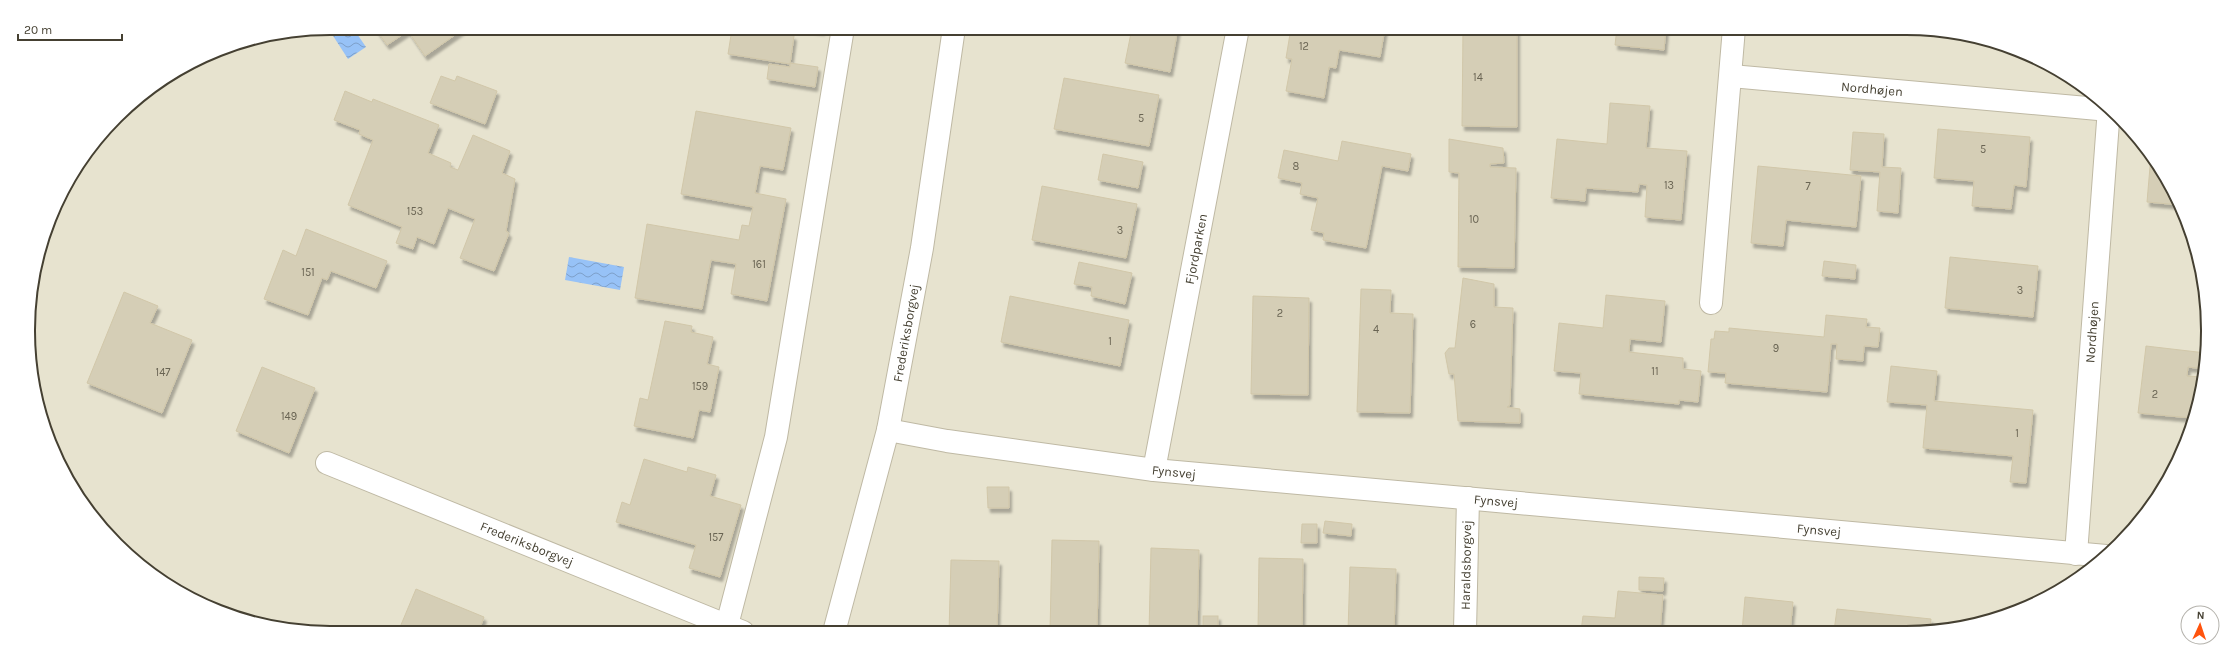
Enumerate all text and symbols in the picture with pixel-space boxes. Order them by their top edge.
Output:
scale bar [18,16,122,42]
text: 20 m [24,23,52,37]
house number: 12 [1299,40,1309,53]
house number: 14 [1473,71,1483,84]
street label: Nordhøjen [1840,79,1904,99]
house number: 5 [1138,112,1144,125]
house number: 5 [1980,143,1986,156]
house number: 8 [1293,160,1300,173]
house number: 13 [1664,179,1674,192]
house number: 7 [1805,180,1811,193]
house number: 153 [407,205,423,218]
street label: Fjordparken [1182,212,1210,286]
house number: 10 [1469,213,1479,226]
house number: 3 [1117,224,1123,237]
house number: 161 [752,258,766,271]
house number: 151 [301,266,315,279]
street label: Frederiksborgvej [890,283,922,383]
house number: 3 [2017,284,2023,297]
street label: Nordhøjen [2082,301,2102,363]
house number: 2 [1277,307,1283,320]
house number: 6 [1470,318,1476,331]
house number: 4 [1373,323,1379,336]
house number: 1 [1108,335,1112,348]
house number: 9 [1773,342,1779,355]
house number: 11 [1651,365,1659,378]
house number: 147 [156,366,170,379]
house number: 159 [692,380,708,393]
house number: 2 [2152,388,2158,401]
house number: 149 [281,410,297,423]
house number: 1 [2015,427,2019,440]
street label: Fynsvej [1151,462,1197,482]
street label: Fynsvej [1473,492,1519,510]
street label: Frederiksborgvej [478,518,576,570]
street label: Haraldsborgvej [1458,520,1474,610]
street label: Fynsvej [1796,521,1842,539]
house number: 157 [708,531,724,544]
north arrow [2180,605,2220,645]
text: N [2196,609,2205,622]

